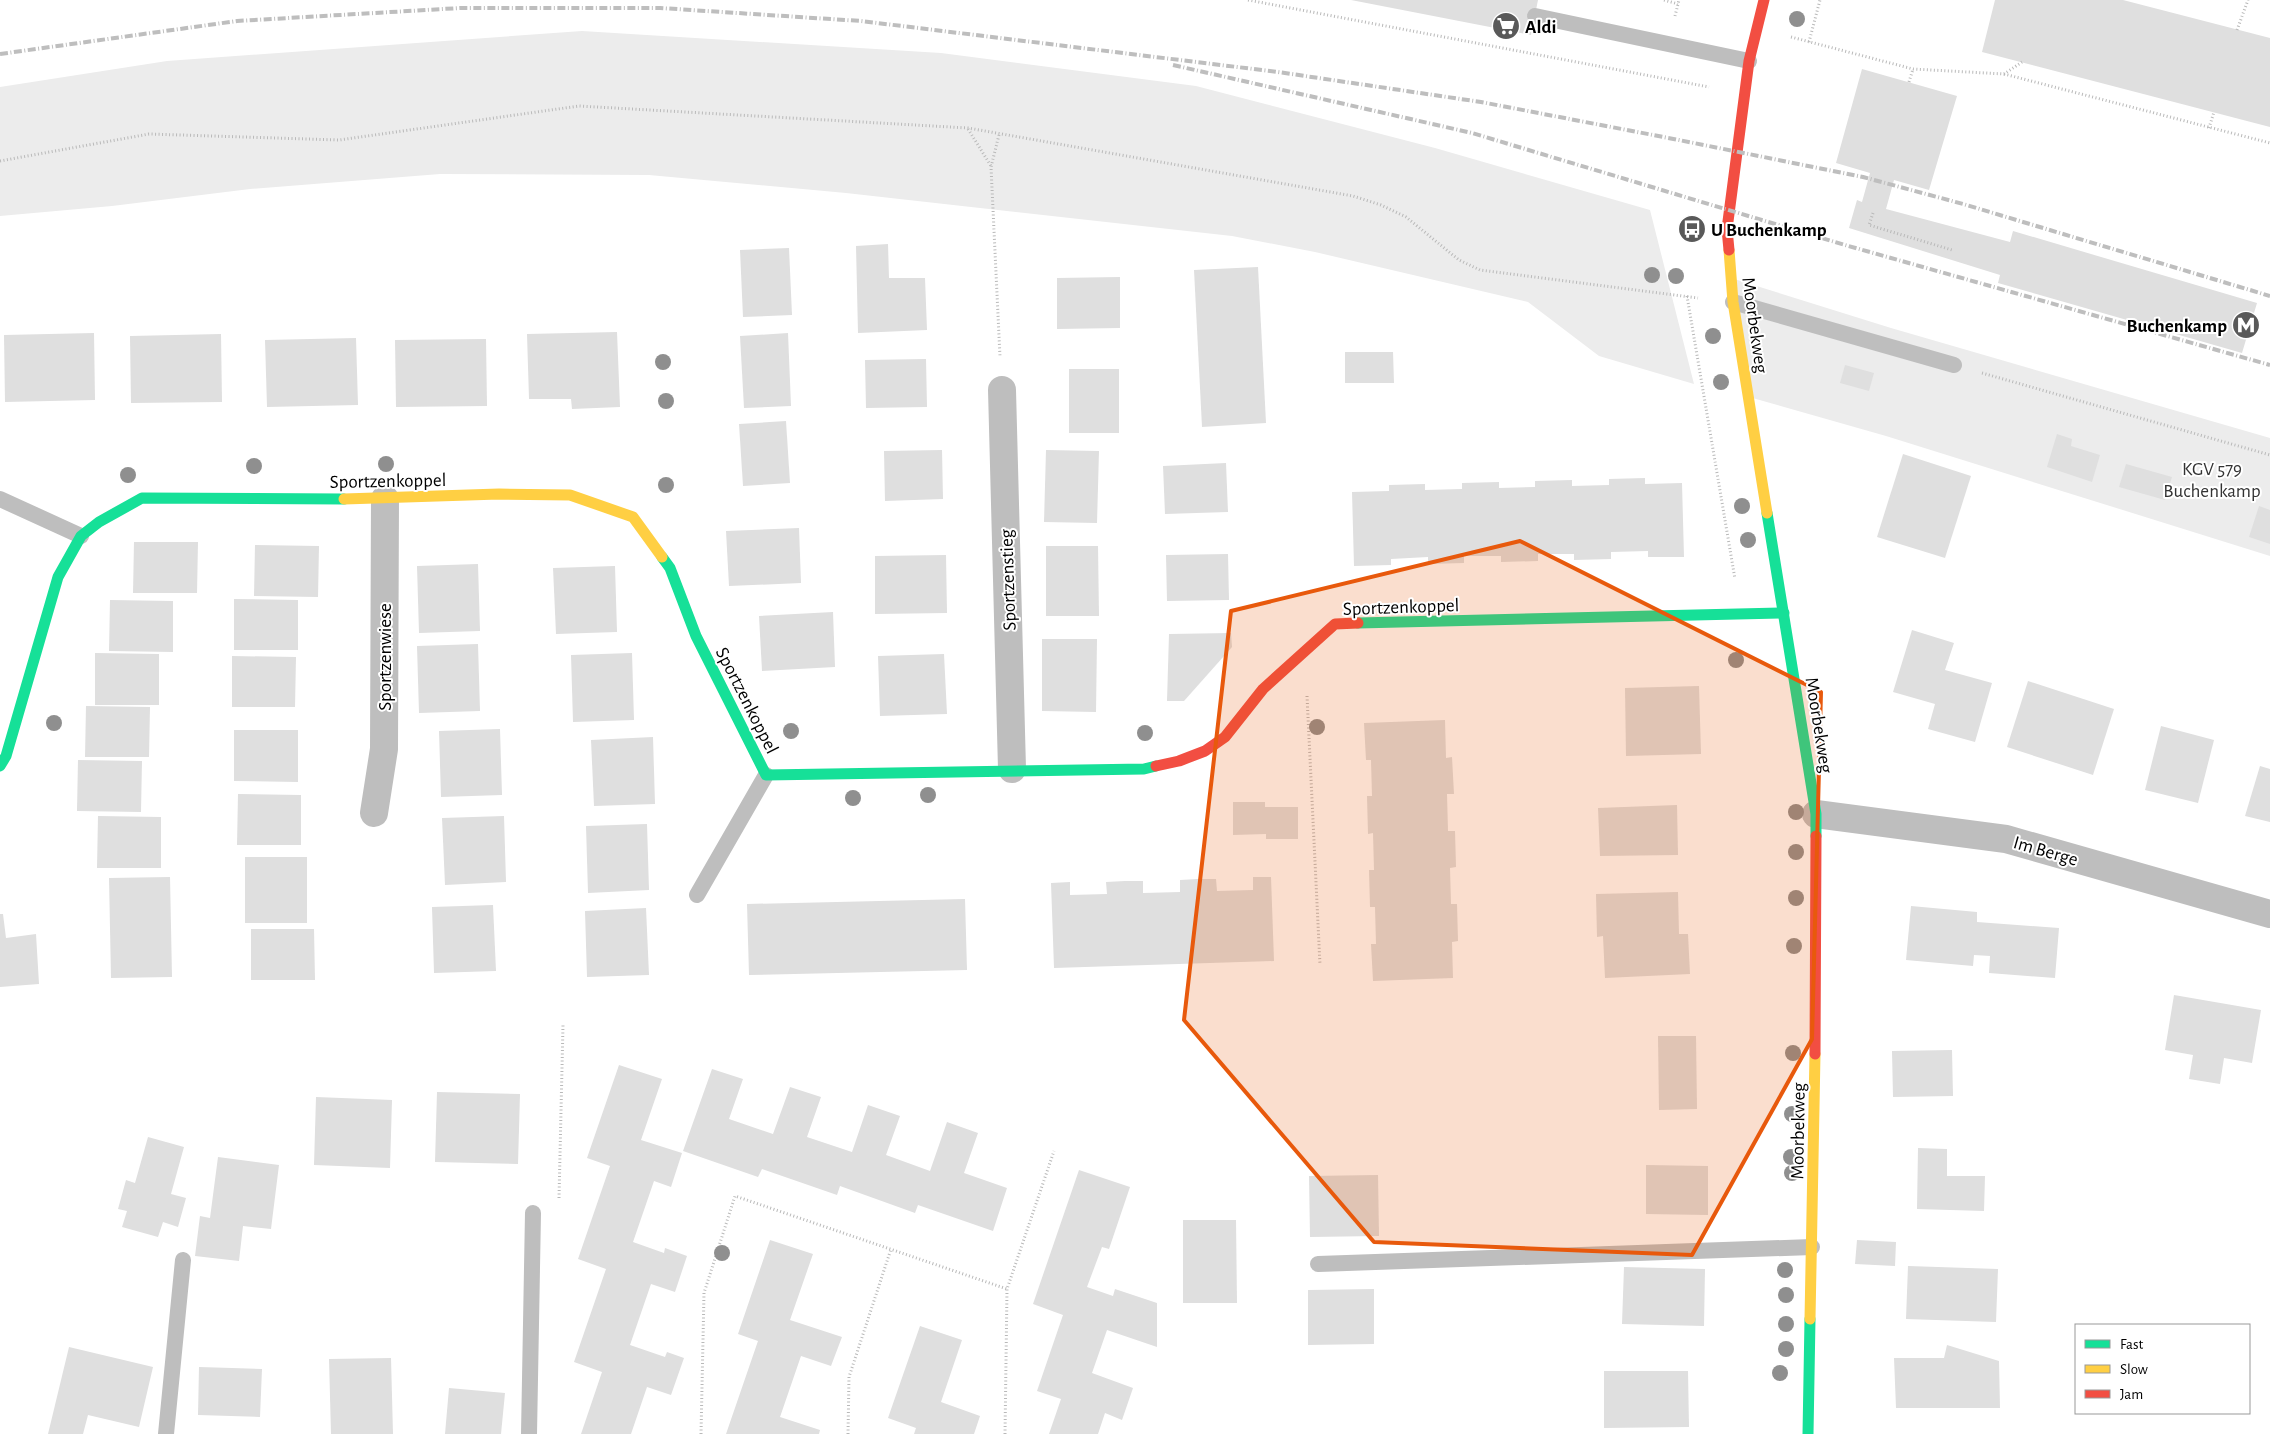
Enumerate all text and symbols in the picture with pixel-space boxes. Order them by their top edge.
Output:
supermarket icon: Aldi [1491,11,1521,41]
place label: Aldi [1525,18,1557,37]
bus stop icon: U Buchenkamp [1677,214,1707,244]
place label: U Buchenkamp [1711,221,1827,240]
street label: Moorbekweg [1738,276,1771,375]
metro station icon: Buchenkamp [2231,310,2261,340]
place label: Buchenkamp [2126,317,2227,336]
park label: KGV 579 Buchenkamp [2163,460,2261,501]
street label: Sportzenkoppel [330,471,446,492]
street label: Sportzenstieg [997,528,1020,631]
street label: Sportzenkoppel [1342,596,1460,619]
street label: Sportzenwiese [376,603,395,711]
street label: Sportzenkoppel [712,644,782,757]
street label: Moorbekweg [1802,676,1836,775]
street label: Im Berge [2011,833,2080,870]
street label: Moorbekweg [1788,1082,1809,1180]
legend [2075,1324,2250,1414]
text: Fast [2120,1337,2144,1352]
text: Slow [2120,1362,2148,1377]
text: Jam [2120,1387,2143,1402]

